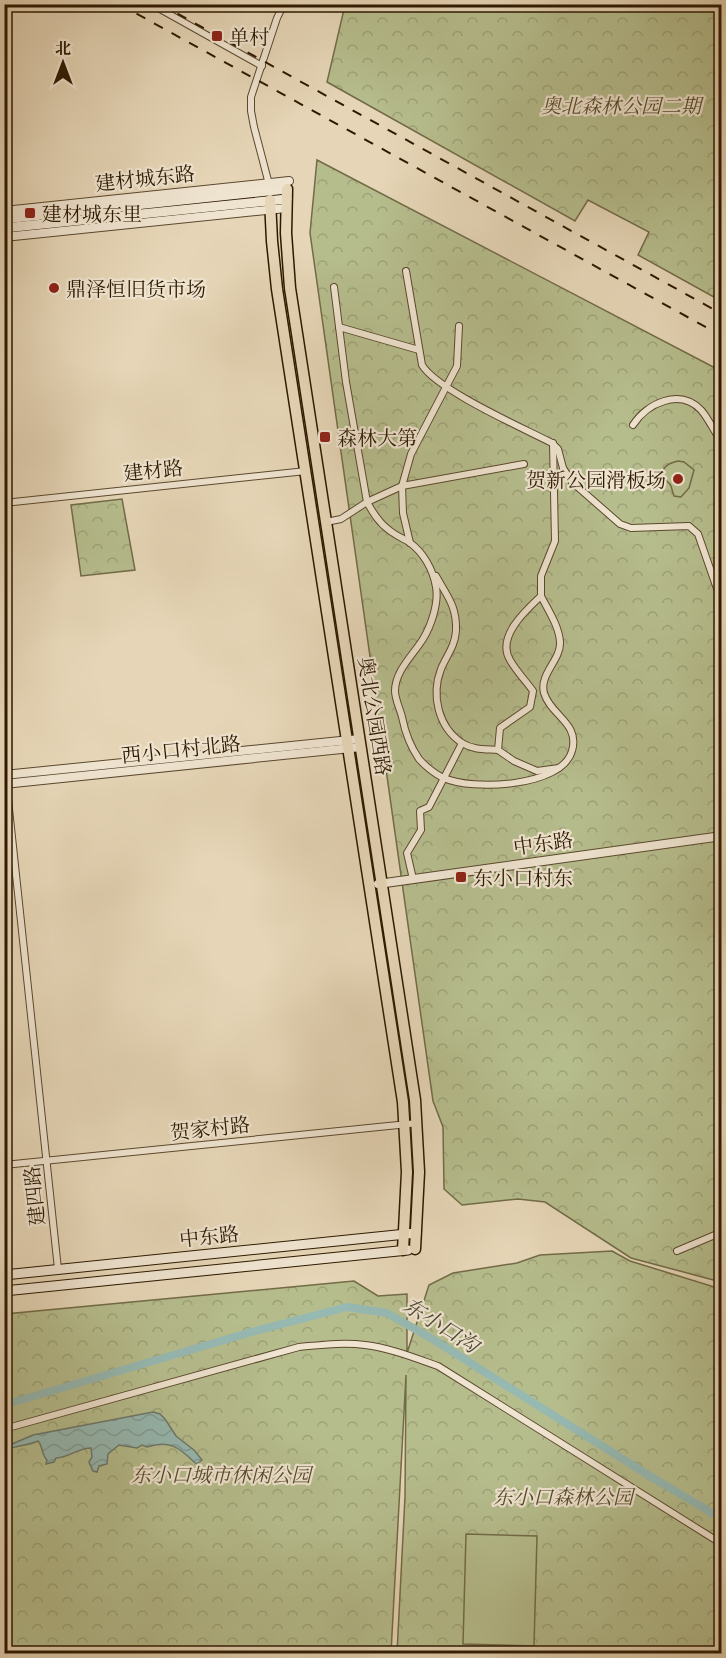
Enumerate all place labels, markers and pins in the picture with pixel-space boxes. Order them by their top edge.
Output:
place label: 单村 [229,22,269,51]
marker: 单村 [210,29,224,43]
place label: 建材城东里 [42,199,142,228]
marker: 建材城东里 [23,206,37,220]
place label: 鼎泽恒旧货市场 [66,274,206,303]
marker: 鼎泽恒旧货市场 [47,281,61,295]
place label: 森林大第 [337,423,417,452]
marker: 森林大第 [318,430,332,444]
place label: 贺新公园滑板场 [526,465,666,494]
marker: 贺新公园滑板场 [671,472,685,486]
place label: 东小口村东 [473,863,573,892]
marker: 东小口村东 [454,870,468,884]

